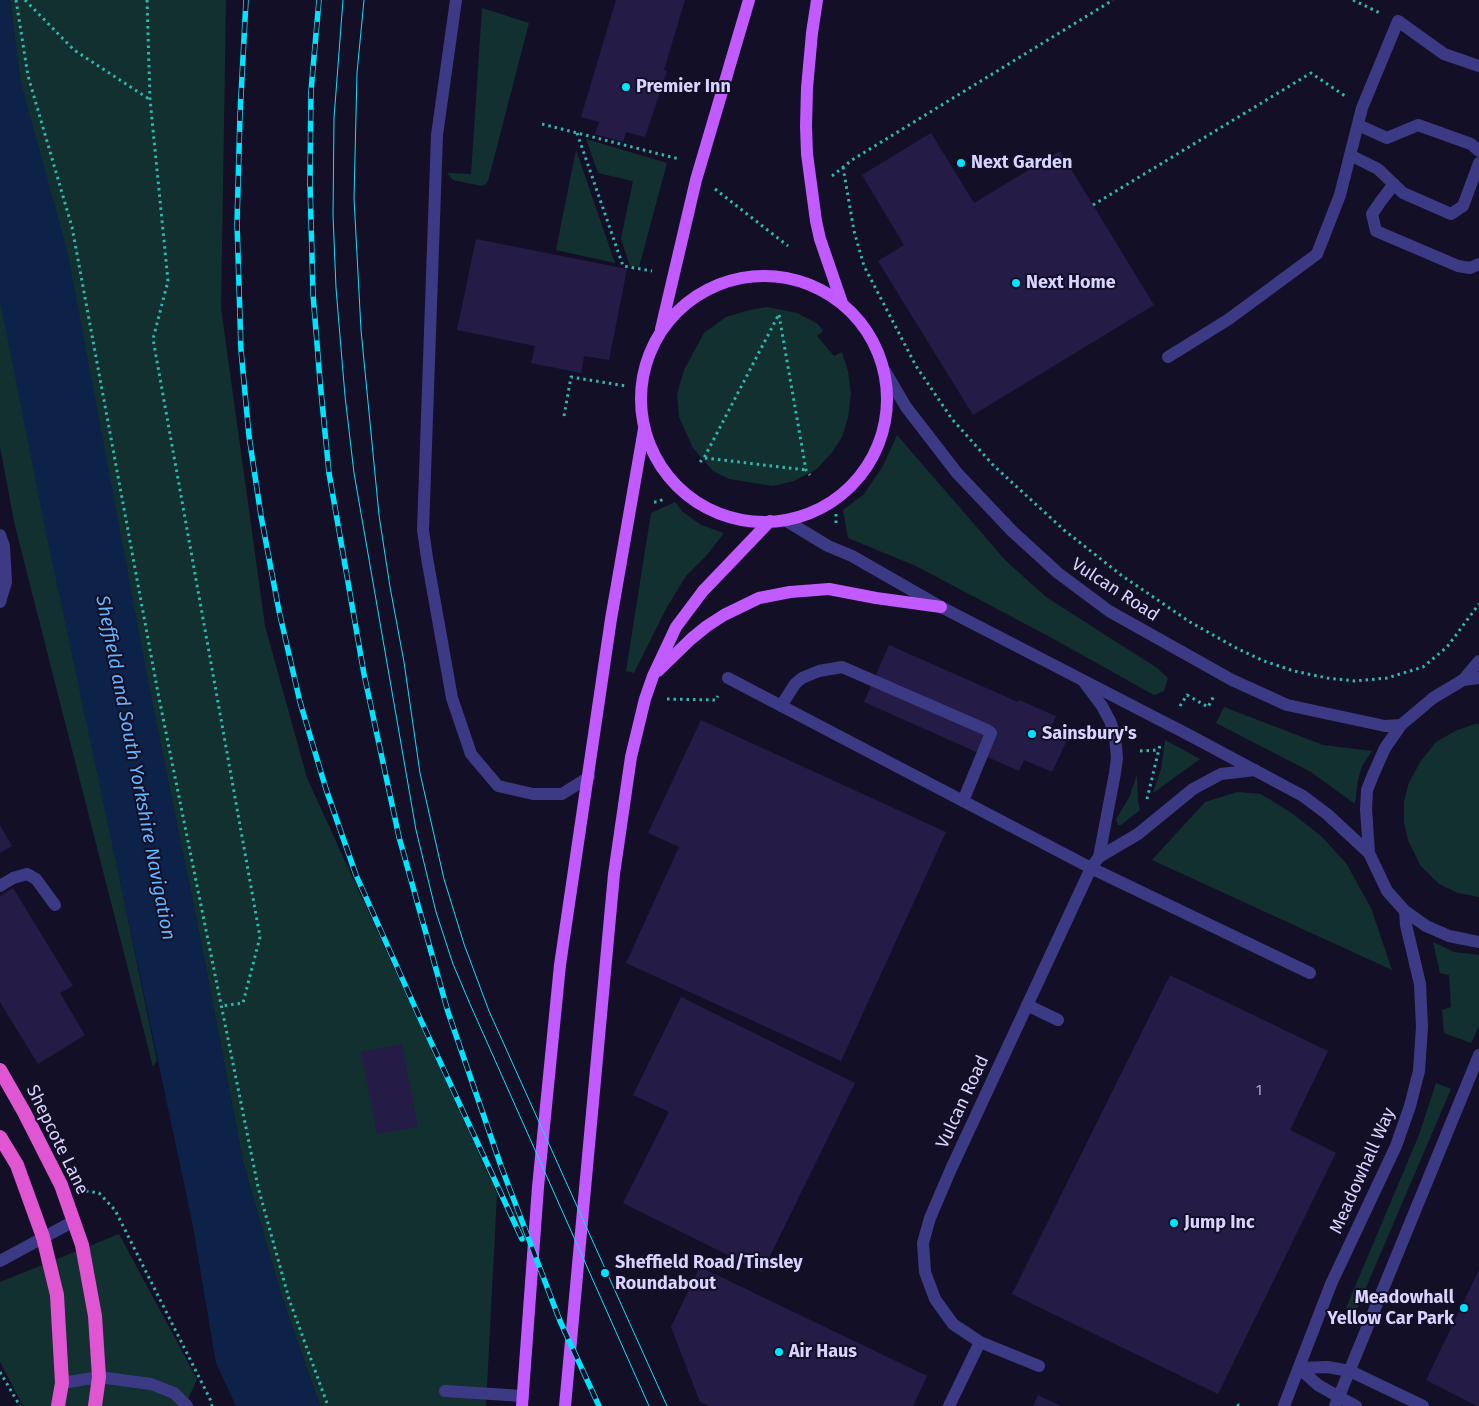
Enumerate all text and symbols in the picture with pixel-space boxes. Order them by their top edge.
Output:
place label: Premier Inn [636,76,731,98]
marker: Premier Inn [620,81,632,93]
place label: Next Garden [971,152,1072,174]
marker: Next Garden [955,157,967,169]
place label: Next Home [1026,272,1116,294]
marker: Next Home [1010,277,1022,289]
street label: Vulcan Road [1067,554,1163,626]
water label: Sheffield and South Yorkshire Navigation [90,594,180,942]
place label: Sainsbury's [1042,723,1137,745]
marker: Sainsbury's [1026,728,1038,740]
street label: Vulcan Road [932,1052,994,1152]
street label: Shepcote Lane [21,1082,93,1198]
house number: 1 [1256,1082,1262,1100]
street label: Meadowhall Way [1326,1105,1400,1237]
place label: Jump Inc [1184,1212,1255,1234]
marker: Jump Inc [1168,1217,1180,1229]
place label: Sheffield Road/Tinsley Roundabout [615,1252,803,1294]
marker: Sheffield Road/Tinsley Roundabout [599,1267,611,1279]
place label: Meadowhall Yellow Car Park [1327,1287,1454,1330]
marker: Meadowhall Yellow Car Park [1458,1302,1470,1314]
place label: Air Haus [789,1341,857,1363]
marker: Air Haus [773,1346,785,1358]

